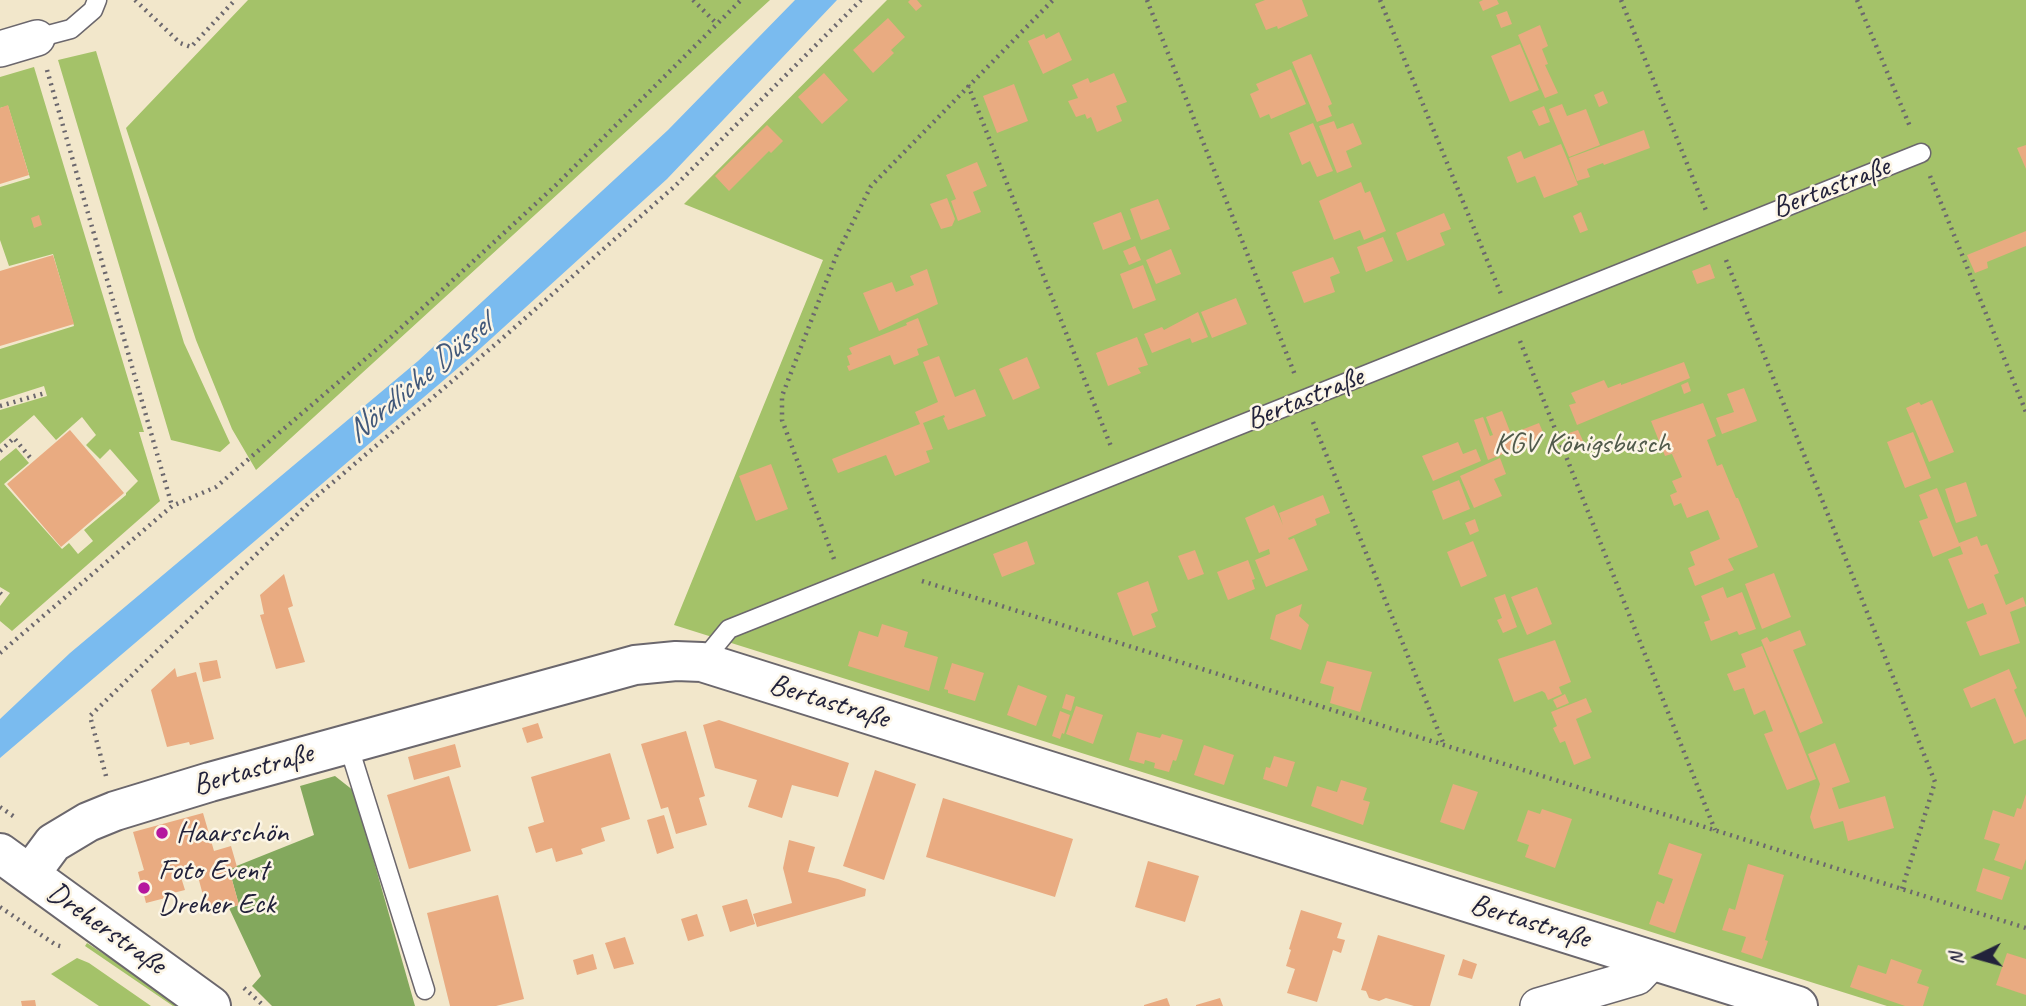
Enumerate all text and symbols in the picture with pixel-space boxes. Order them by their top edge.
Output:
street label: Bertastraße [1767,149,1895,227]
water label: Nördliche Düssel [338,308,500,452]
street label: Bertastraße [1241,359,1369,439]
park label: KGV Königsbusch [1494,426,1670,462]
street label: Bertastraße [765,667,893,737]
street label: Bertastraße [189,736,317,804]
place label: Haarschön [176,815,288,851]
marker: Haarschön [154,825,170,841]
place label: Foto Event Dreher Eck [158,853,275,923]
street label: Dreherstraße [39,875,173,983]
marker: Foto Event Dreher Eck [136,880,152,896]
street label: Bertastraße [1466,887,1594,957]
north arrow [1942,922,2012,992]
text: N [1944,952,1969,966]

